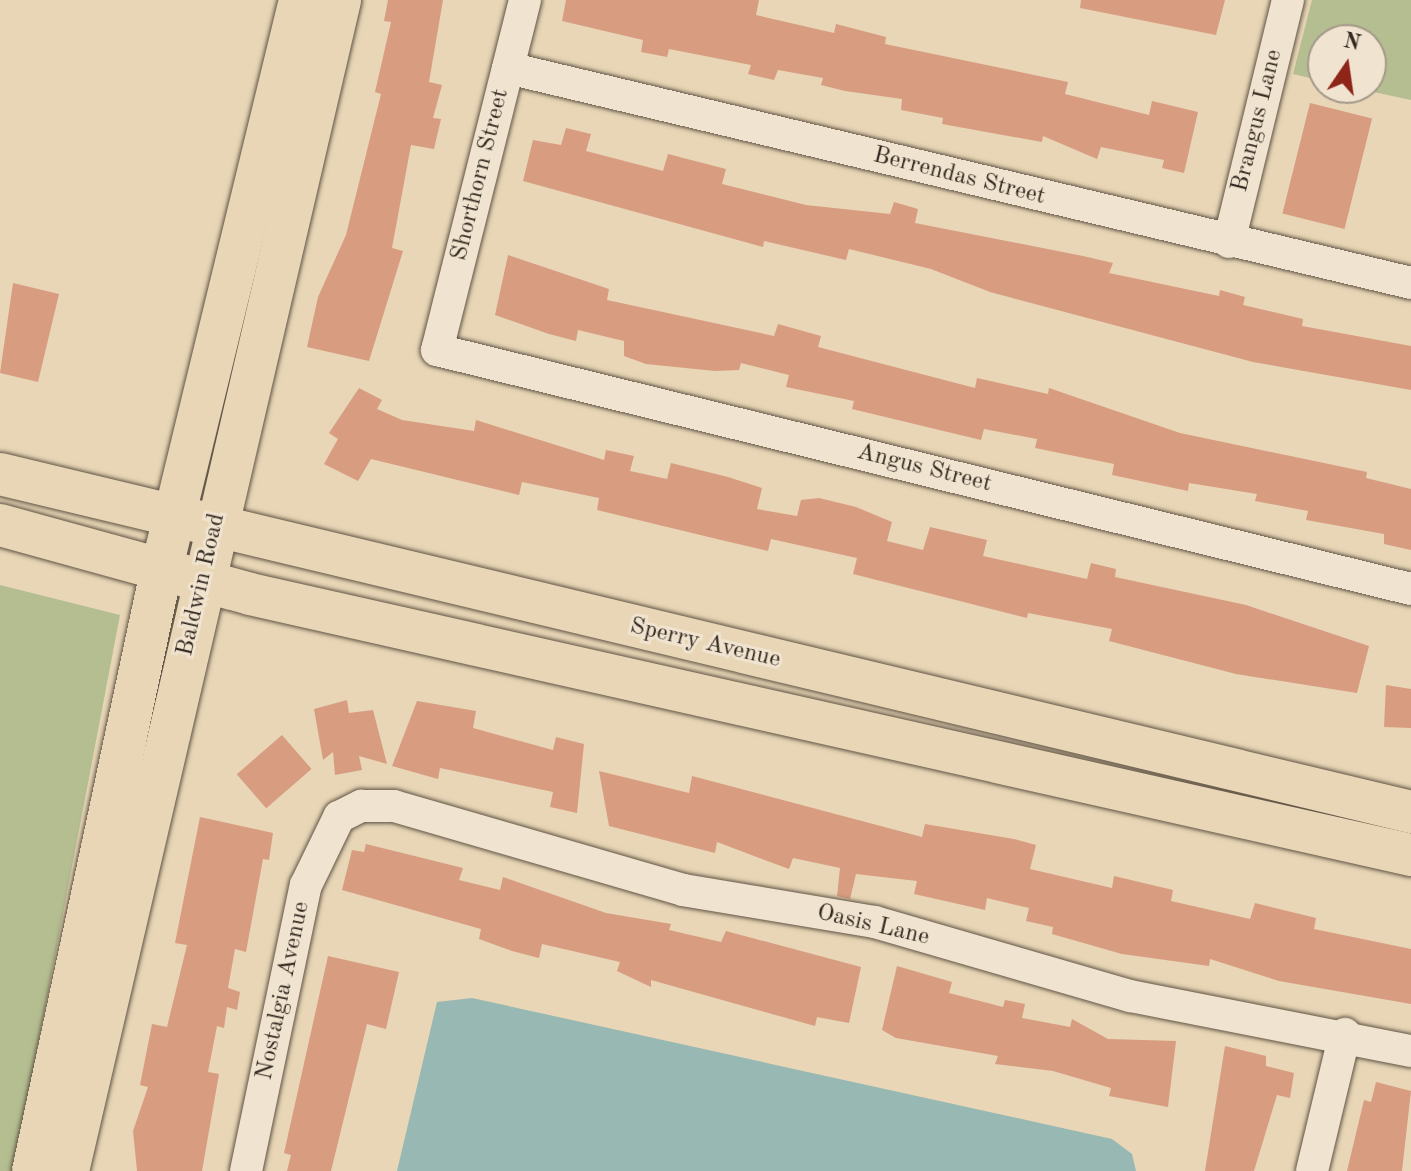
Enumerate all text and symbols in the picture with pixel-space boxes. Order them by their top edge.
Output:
north arrow [1307,24,1387,104]
text: N [1341,30,1363,55]
street label: Brangus Lane [1226,47,1290,195]
street label: Shorthorn Street [446,86,516,264]
street label: Berrendas Street [870,142,1048,212]
street label: Angus Street [854,438,994,500]
street label: Baldwin Road [172,511,232,659]
street label: Sperry Avenue [627,613,783,675]
street label: Nostalgia Avenue [251,899,317,1083]
street label: Oasis Lane [814,899,932,953]

